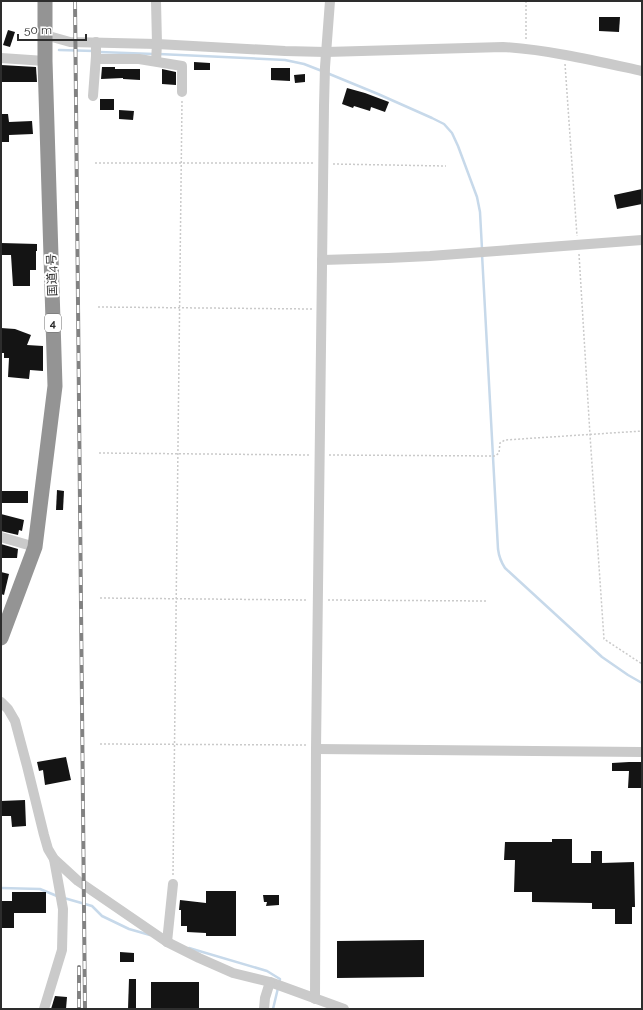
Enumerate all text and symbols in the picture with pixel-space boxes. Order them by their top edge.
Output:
scale bar [18,16,86,42]
text: 50 m [24,23,52,37]
street label: 国道4号 [44,253,60,297]
road number: 4 [45,314,61,332]

